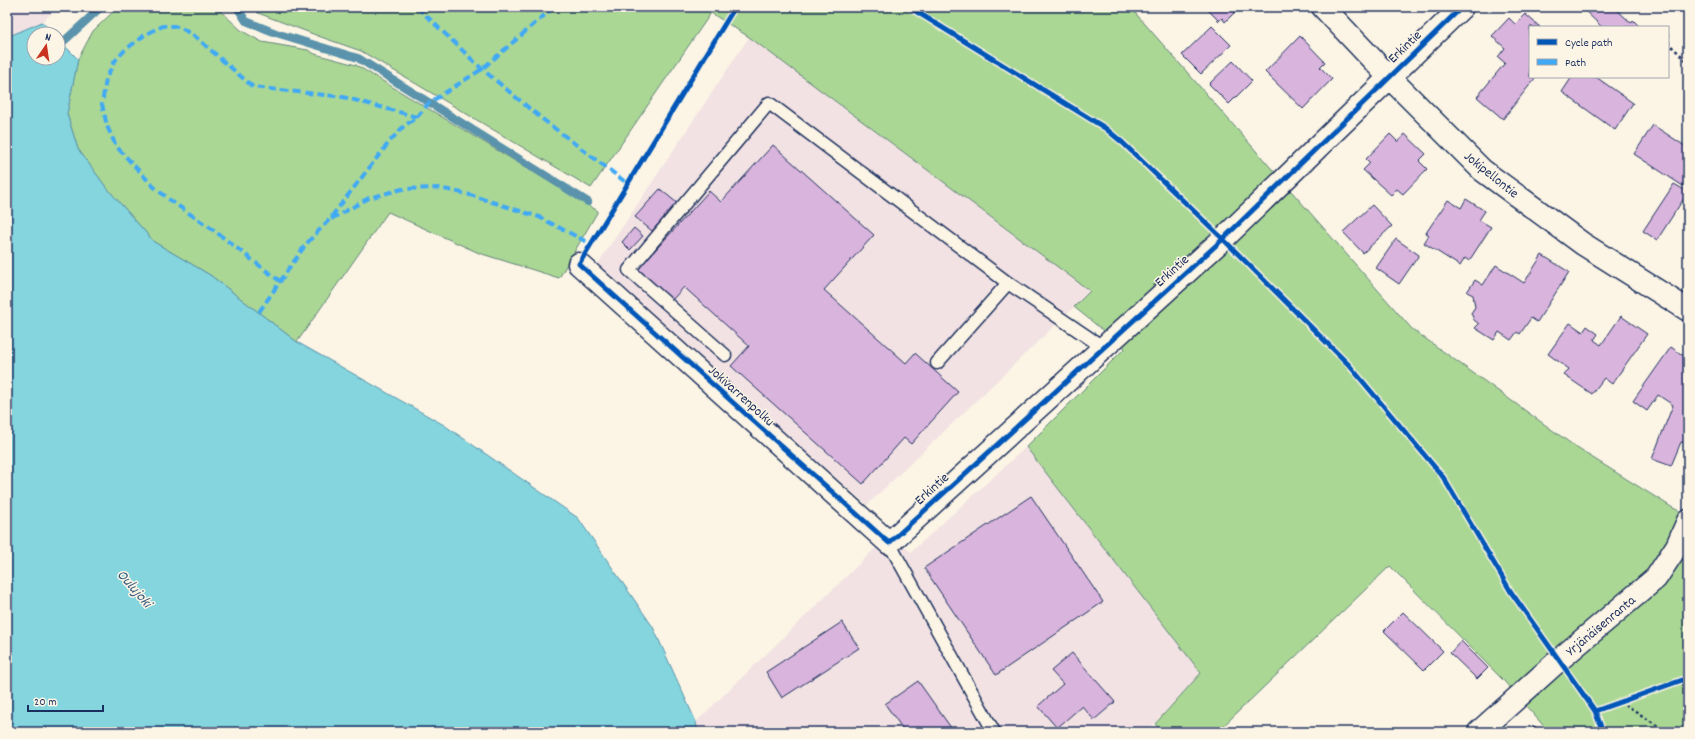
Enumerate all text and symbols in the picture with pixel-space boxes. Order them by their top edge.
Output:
north arrow [26,26,66,66]
street label: Erkintie [1384,26,1427,69]
legend [1529,26,1669,78]
text: N [43,30,53,47]
text: Cycle path [1565,35,1613,52]
text: Path [1565,55,1586,72]
street label: Jokipellontie [1459,147,1522,204]
street label: Erkintie [1151,251,1194,292]
street label: Jokivarrenpolku [703,361,778,432]
street label: Erkintie [911,469,954,510]
water label: Oulujoki [111,565,158,615]
street label: Yrjänäisenranta [1562,591,1641,662]
scale bar [28,687,103,713]
text: 20 m [34,694,57,711]

